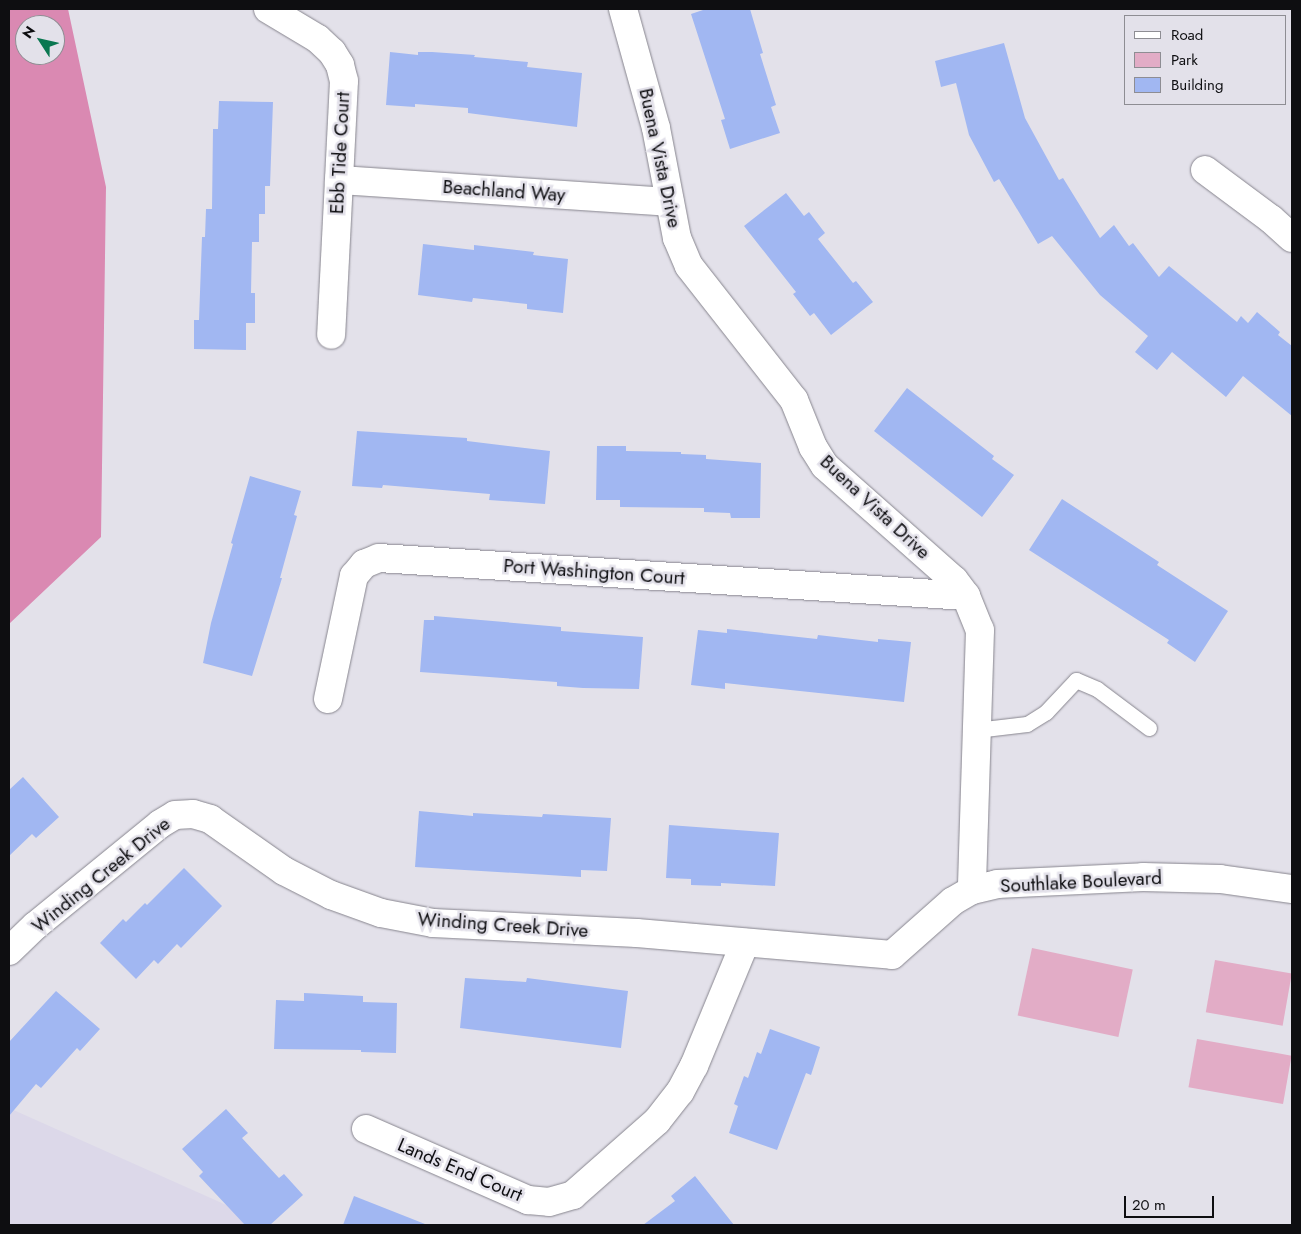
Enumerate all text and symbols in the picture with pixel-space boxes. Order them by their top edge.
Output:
north arrow [15,15,65,65]
legend [1124,15,1286,105]
text: N [17,22,40,42]
text: Road [1171,24,1203,46]
text: Park [1171,49,1198,71]
text: Building [1171,74,1223,96]
street label: Buena Vista Drive [634,86,686,230]
street label: Ebb Tide Court [325,91,355,215]
street label: Beachland Way [442,175,566,207]
street label: Buena Vista Drive [815,450,935,564]
street label: Port Washington Court [503,554,685,590]
street label: Winding Creek Drive [27,812,175,938]
street label: Southlake Boulevard [999,866,1163,898]
street label: Winding Creek Drive [417,908,589,942]
street label: Lands End Court [394,1133,526,1207]
scale bar [1126,1186,1216,1218]
text: 20 m [1132,1194,1166,1216]

